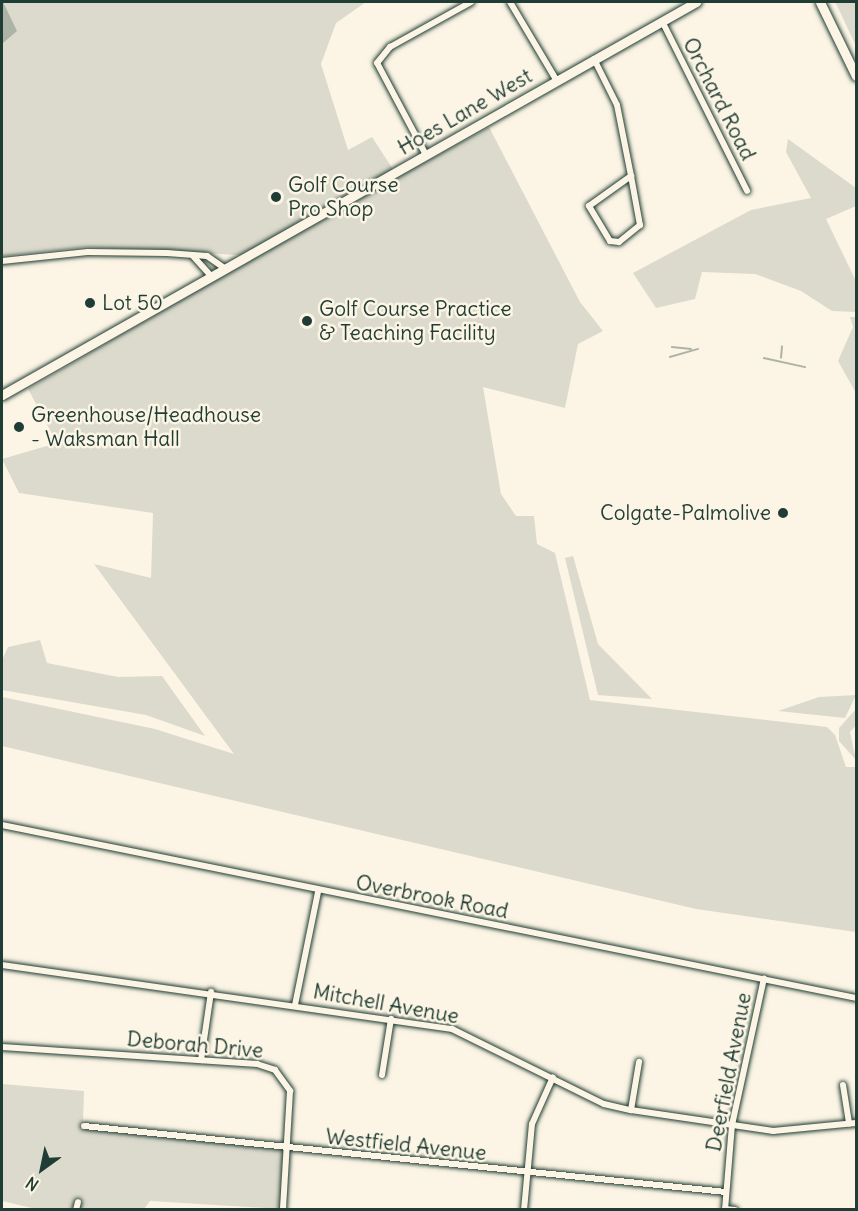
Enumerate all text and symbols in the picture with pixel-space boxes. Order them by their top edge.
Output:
street label: Orchard Road [677,33,761,165]
street label: Hoes Lane West [393,63,537,161]
place label: Golf Course Pro Shop [288,172,399,222]
marker: Golf Course Pro Shop [269,190,283,204]
place label: Lot 50 [102,290,163,316]
marker: Lot 50 [83,296,97,310]
place label: Golf Course Practice & Teaching Facility [319,296,512,346]
marker: Golf Course Practice & Teaching Facility [300,314,314,328]
place label: Greenhouse/Headhouse - Waksman Hall [31,402,261,452]
marker: Greenhouse/Headhouse - Waksman Hall [12,420,26,434]
place label: Colgate-Palmolive [600,500,771,526]
marker: Colgate-Palmolive [776,506,790,520]
street label: Overbrook Road [354,870,510,924]
street label: Mitchell Avenue [311,979,461,1029]
street label: Deerfield Avenue [701,990,757,1154]
street label: Deborah Drive [126,1026,264,1064]
street label: Westfield Avenue [324,1124,488,1166]
north arrow [12,1139,72,1199]
text: N [22,1173,42,1195]

